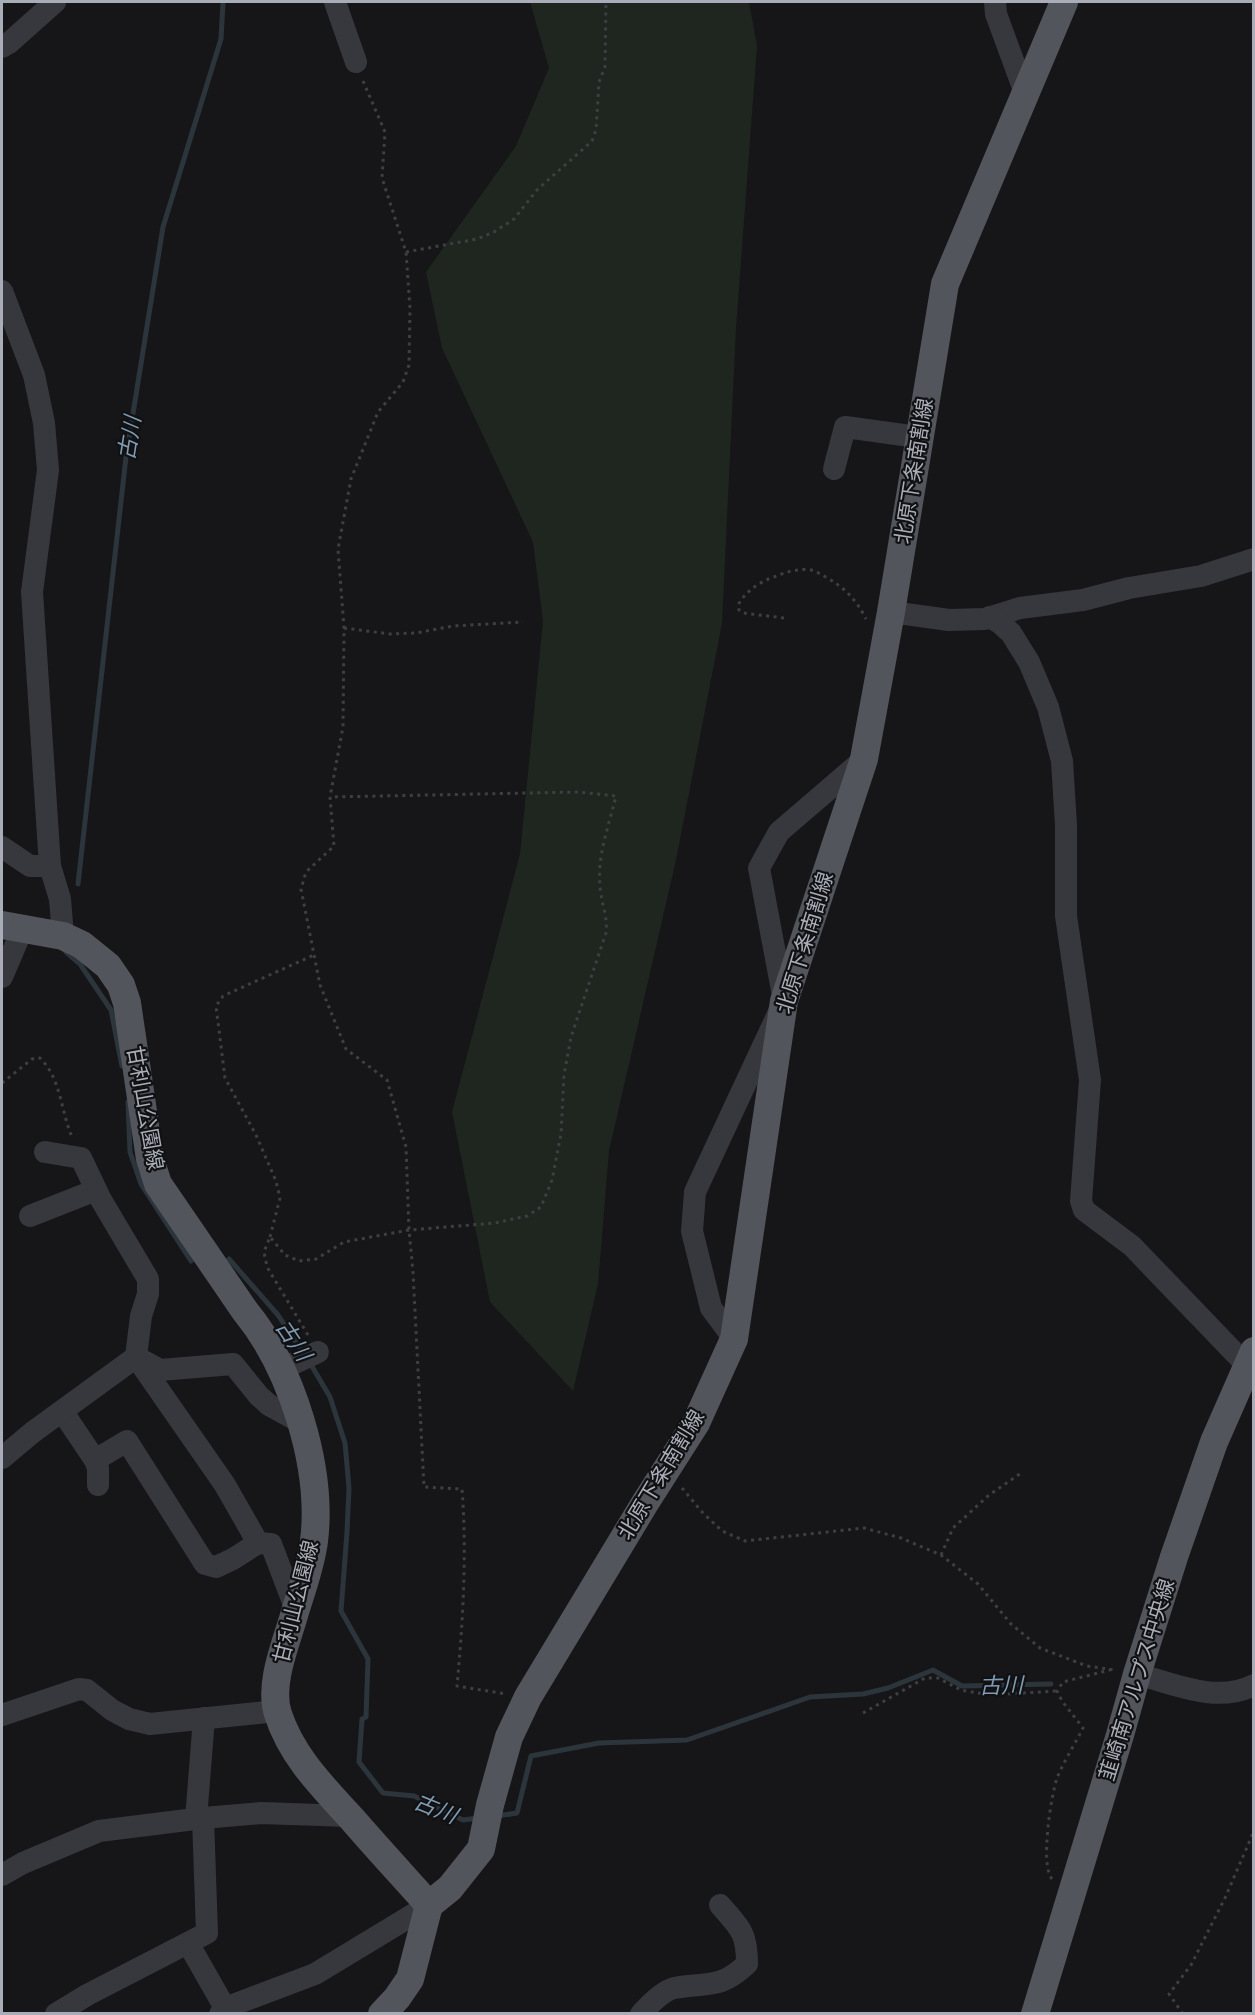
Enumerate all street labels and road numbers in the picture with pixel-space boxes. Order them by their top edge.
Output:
street label: 北原下条南割線 [889,396,937,545]
street label: 北原下条南割線 [770,869,838,1017]
street label: 甘利山公園線 [122,1044,170,1172]
street label: 北原下条南割線 [611,1405,709,1544]
street label: 甘利山公園線 [267,1537,323,1666]
street label: 韮崎南アルプス中央線 [1093,1576,1179,1784]

